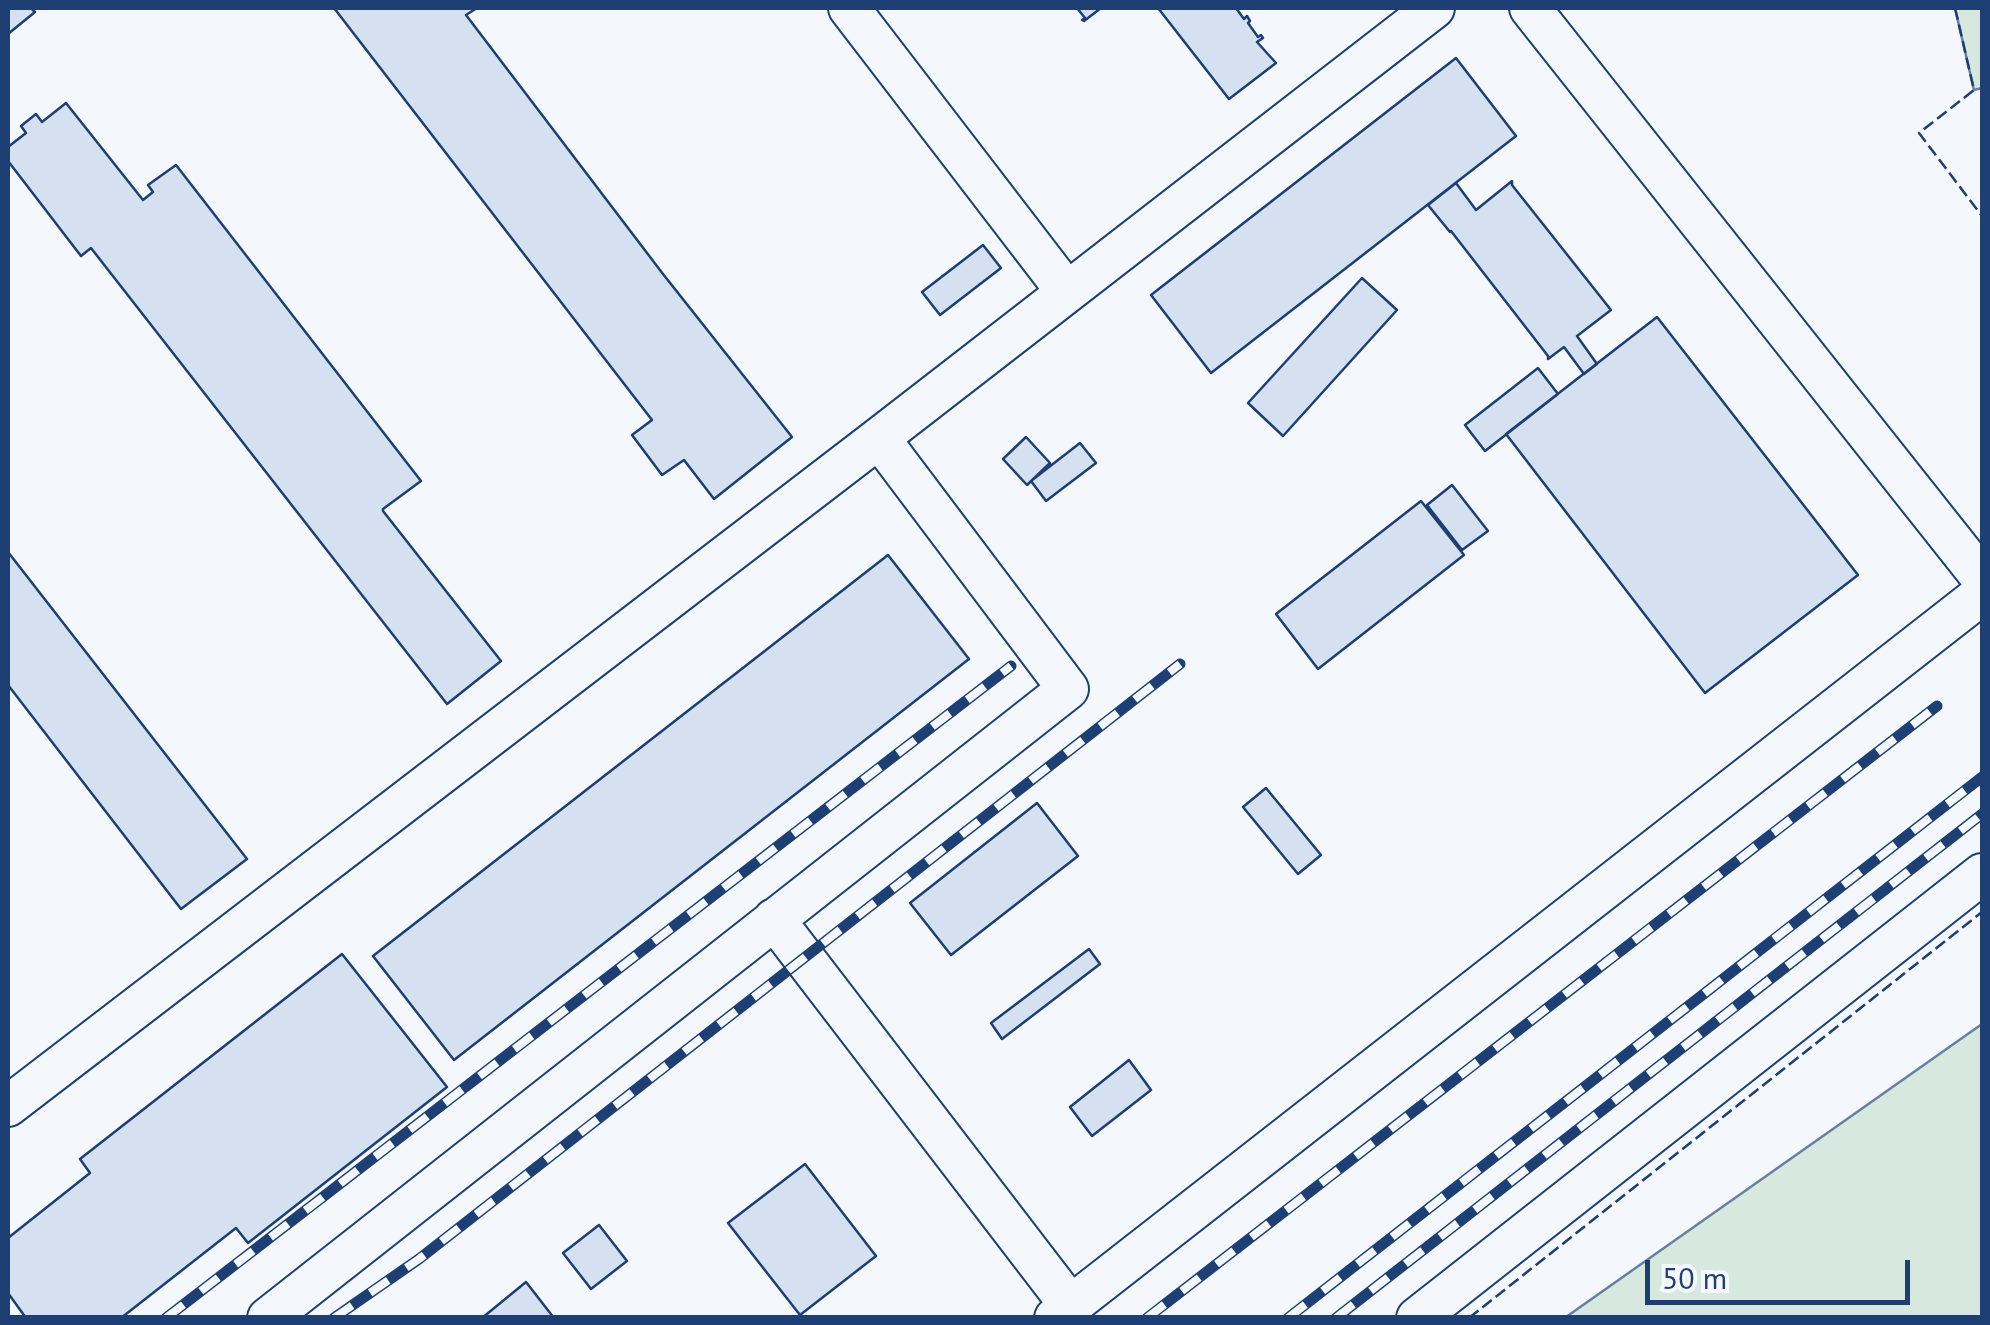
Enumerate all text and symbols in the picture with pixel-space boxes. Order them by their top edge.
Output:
scale bar [1650,1240,1915,1302]
text: 50 m [1662,1258,1727,1297]

